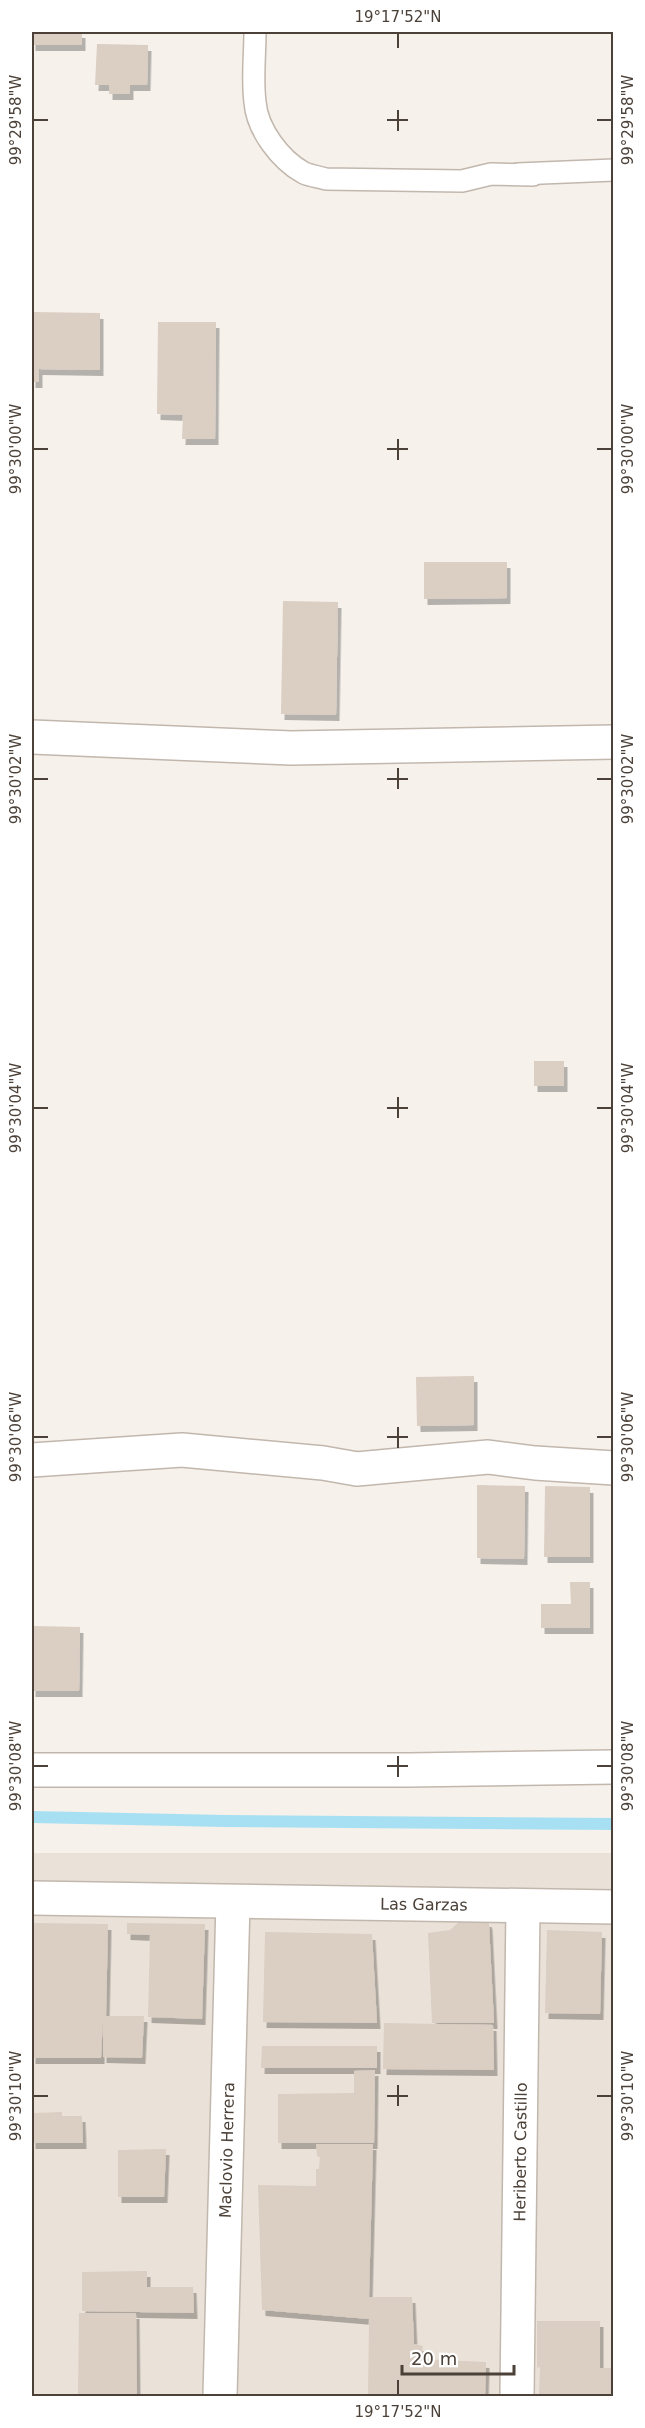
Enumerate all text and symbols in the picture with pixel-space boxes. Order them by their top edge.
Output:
text: 19°17'52"N [354,8,442,26]
text: 99°29'58"W [7,75,25,165]
text: 99°29'58"W [619,75,637,165]
text: 99°30'00"W [7,404,25,494]
text: 99°30'00"W [619,404,637,494]
text: 99°30'02"W [7,734,25,824]
text: 99°30'02"W [619,734,637,824]
text: 99°30'04"W [7,1063,25,1153]
text: 99°30'04"W [619,1063,637,1153]
text: 99°30'06"W [7,1392,25,1482]
text: 99°30'06"W [619,1392,637,1482]
text: 99°30'08"W [7,1721,25,1811]
text: 99°30'08"W [619,1721,637,1811]
street label: Las Garzas [380,1894,468,1915]
text: 99°30'10"W [7,2051,25,2141]
text: 99°30'10"W [619,2051,637,2141]
street label: Maclovio Herrera [216,2082,238,2218]
street label: Heriberto Castillo [510,2082,531,2222]
scale bar [402,2338,514,2376]
text: 20 m [411,2348,457,2369]
text: 19°17'52"N [354,2403,442,2421]

